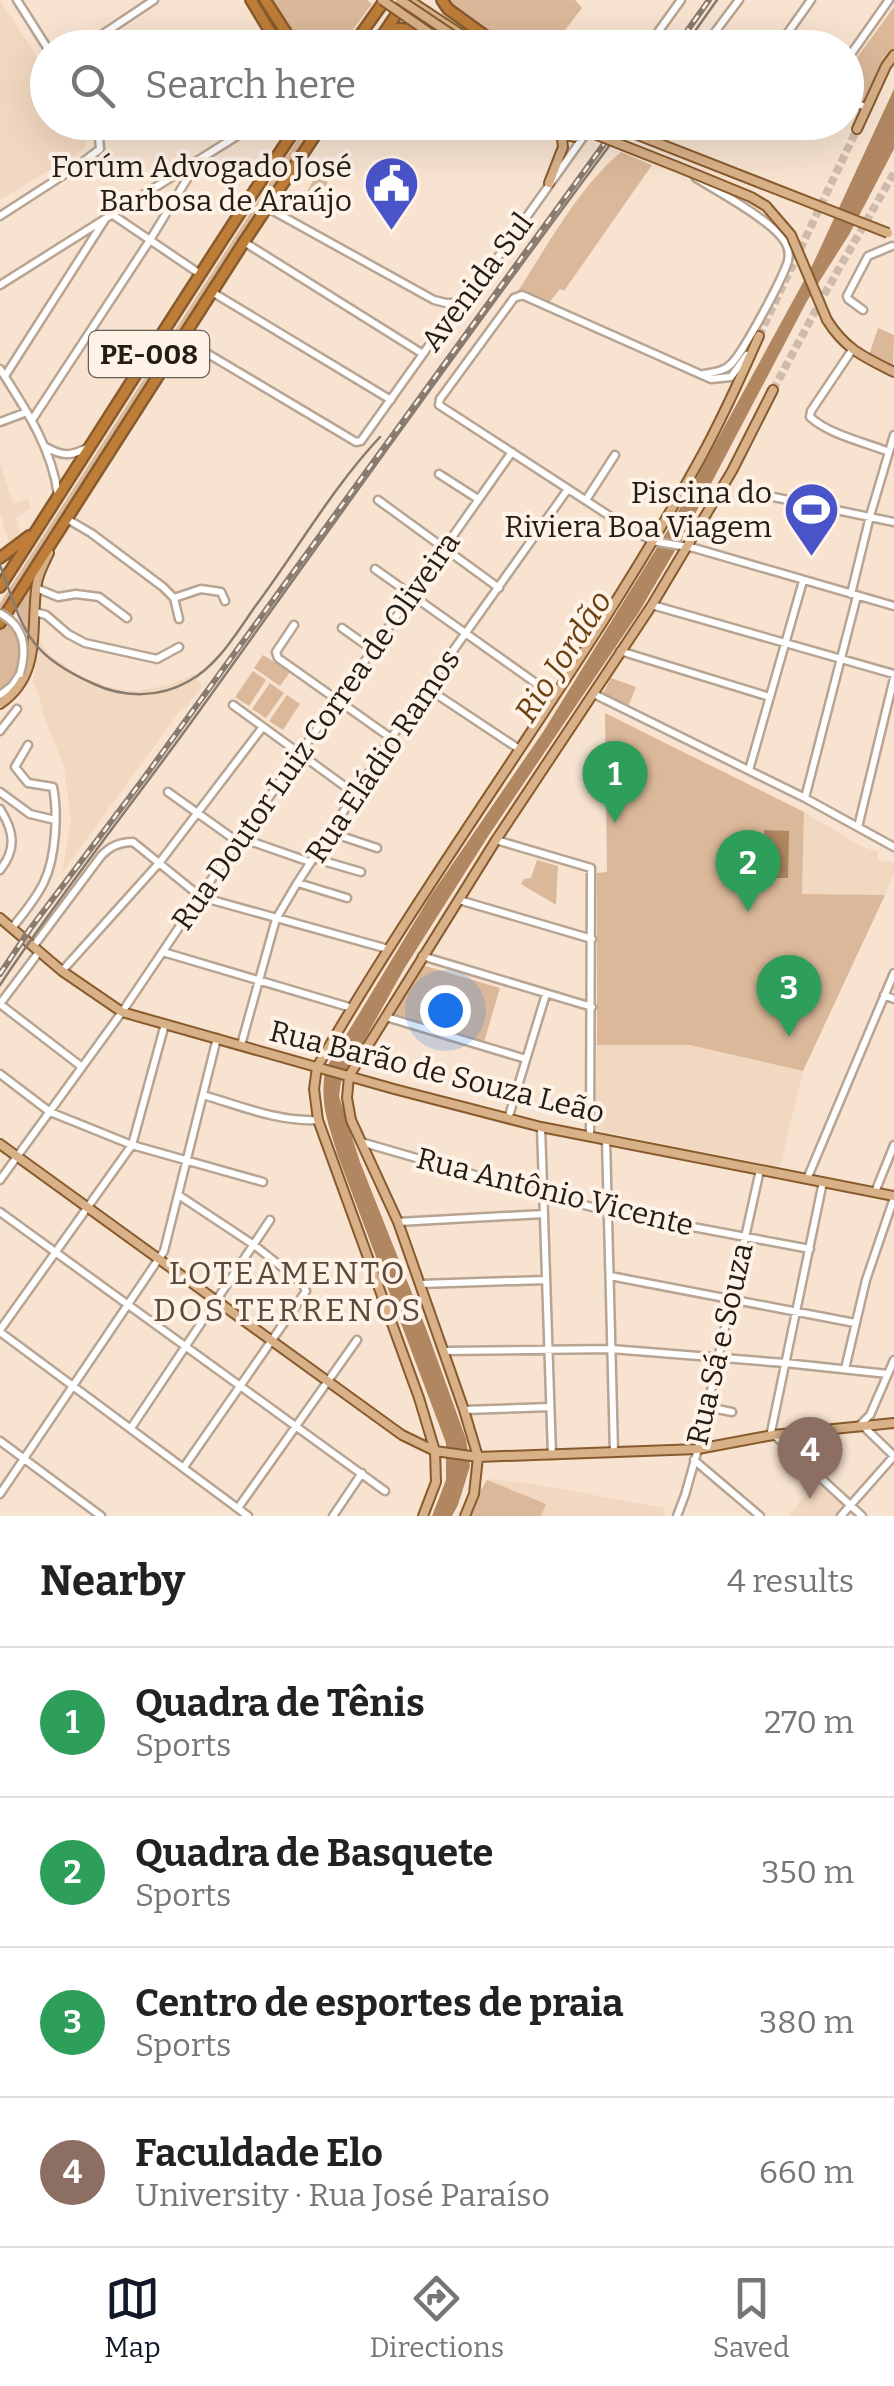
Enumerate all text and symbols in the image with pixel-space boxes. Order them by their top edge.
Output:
search box [30,30,864,140]
icon: search [65,58,120,113]
text: Search here [145,62,356,108]
place label: Forúm Advogado José Barbosa de Araújo [51,149,352,219]
public building icon: Forúm Advogado José Barbosa de Araújo [361,154,421,233]
street label: Avenida Sul [413,206,541,358]
road number: PE-008 [89,331,209,377]
place label: Piscina do Riviera Boa Viagem [504,475,772,545]
sports icon: Piscina do Riviera Boa Viagem [781,480,841,559]
street label: Rua Doutor Luiz Correa de Oliveira [164,525,468,937]
water label: Rio Jordão [507,583,619,729]
street label: Rua Eládio Ramos [298,643,468,869]
pin: 1 [582,740,648,823]
pin: 2 [716,830,780,912]
pin: 3 [756,954,822,1037]
your location [420,985,471,1036]
street label: Rua Barão de Souza Leão [266,1013,608,1131]
street label: Rua Antônio Vicente [413,1140,697,1244]
street label: Rua Sá e Souza [679,1239,761,1449]
district label: LOTEAMENTO DOS TERRENOS [153,1254,423,1329]
pin: 4 [778,1416,842,1499]
text: Nearby [40,1556,185,1606]
text: 4 results [727,1562,854,1600]
text: Quadra de Tênis [135,1680,425,1726]
text: 1 [66,1703,79,1741]
text: 270 m [764,1703,854,1741]
text: Sports [135,1726,231,1764]
text: Quadra de Basquete [135,1830,493,1876]
text: 2 [63,1853,82,1891]
text: 350 m [761,1853,854,1891]
text: Sports [135,1876,231,1914]
text: Centro de esportes de praia [135,1980,624,2026]
text: 3 [63,2003,82,2041]
text: 380 m [759,2003,854,2041]
text: Sports [135,2026,231,2064]
text: Faculdade Elo [135,2130,383,2176]
text: 4 [63,2153,82,2191]
text: 660 m [759,2153,854,2191]
text: University · Rua José Paraíso [135,2176,550,2214]
tab: Map [104,2271,161,2364]
tab: Directions [369,2271,504,2364]
tab: Saved [713,2271,790,2364]

